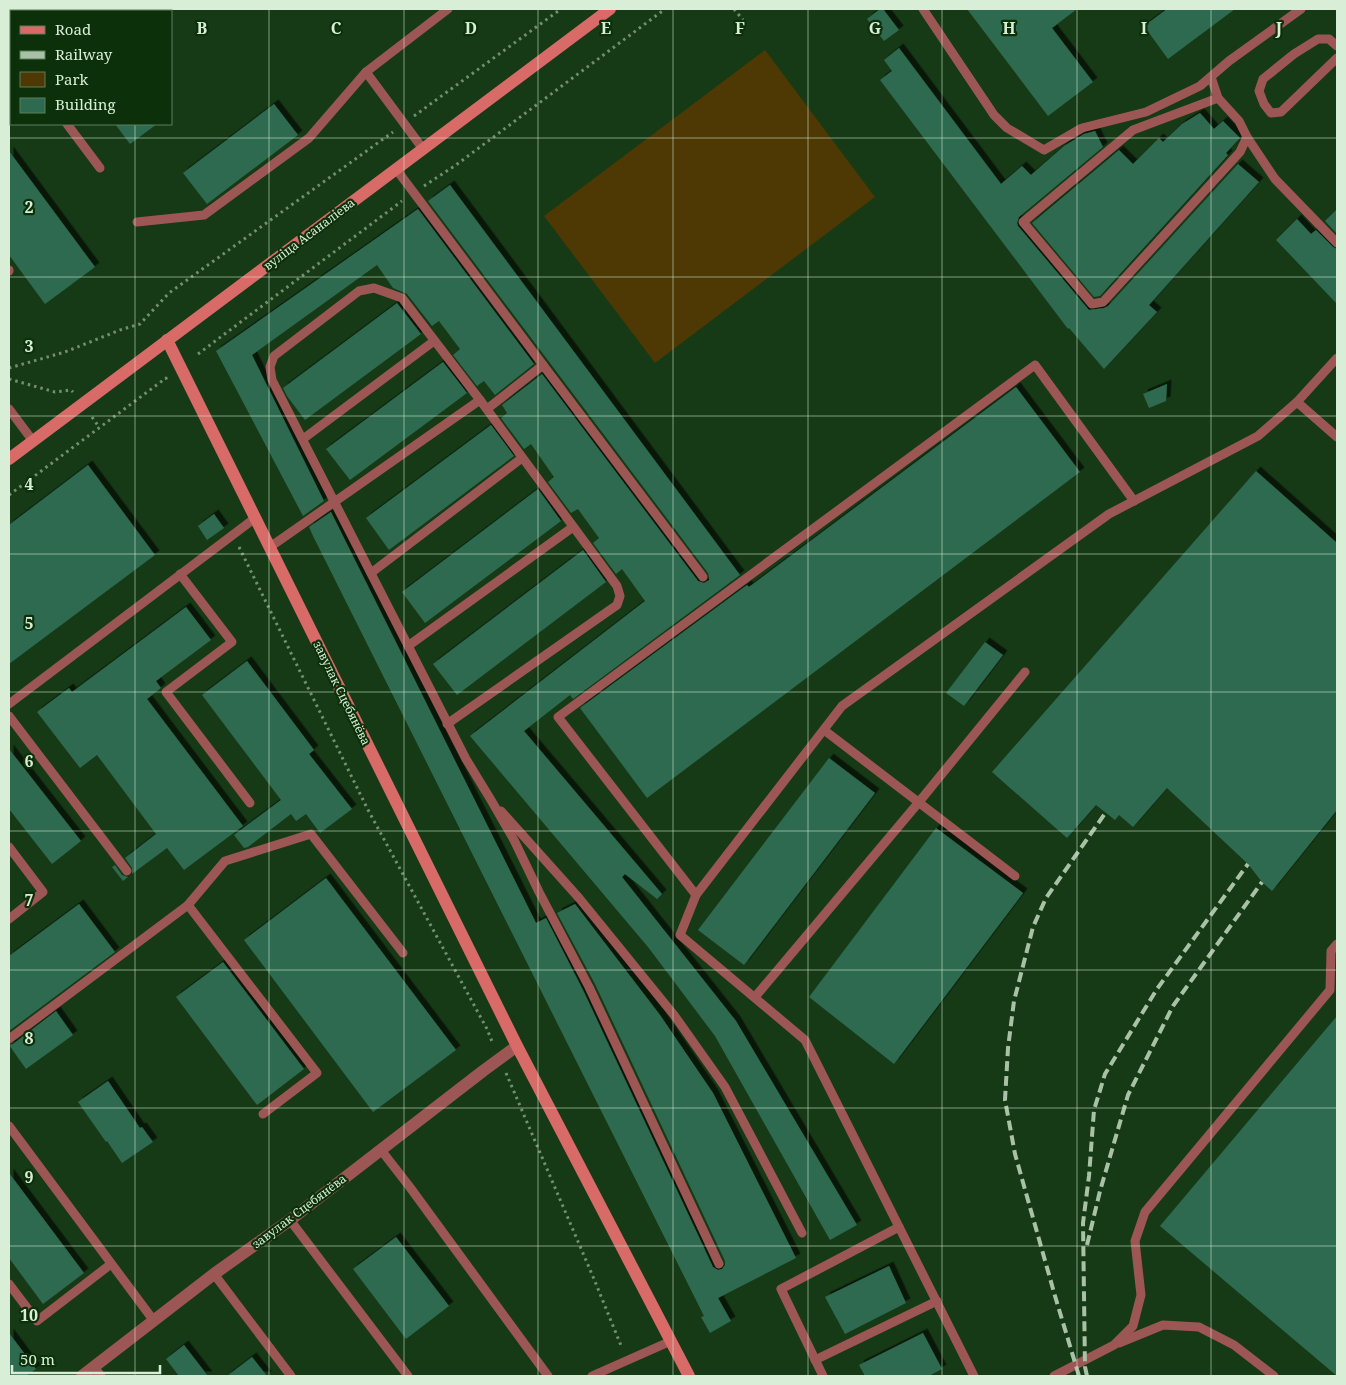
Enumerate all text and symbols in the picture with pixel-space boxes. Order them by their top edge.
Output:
legend [10,10,172,125]
text: B [197,17,208,39]
text: C [331,17,342,39]
text: D [465,17,477,39]
text: E [601,17,611,39]
text: F [735,17,745,39]
text: G [869,17,881,39]
text: H [1002,17,1016,39]
text: I [1141,17,1147,39]
text: J [1275,17,1283,39]
text: Road [55,19,91,39]
text: Railway [55,44,113,64]
text: Park [55,69,89,89]
text: Building [55,94,116,114]
street label: вуліца Асаналіева [260,194,358,274]
text: 2 [24,196,34,218]
text: 3 [24,335,34,357]
text: 4 [24,473,34,495]
text: 5 [24,612,34,634]
street label: завулак Сцебянёва [309,638,375,748]
text: 6 [24,750,34,772]
text: 7 [24,889,34,911]
text: 8 [24,1027,34,1049]
text: 9 [24,1166,34,1188]
street label: завулак Сцебянёва [248,1170,350,1252]
text: 10 [20,1304,38,1326]
scale bar [12,1342,160,1374]
text: 50 m [20,1349,55,1369]

